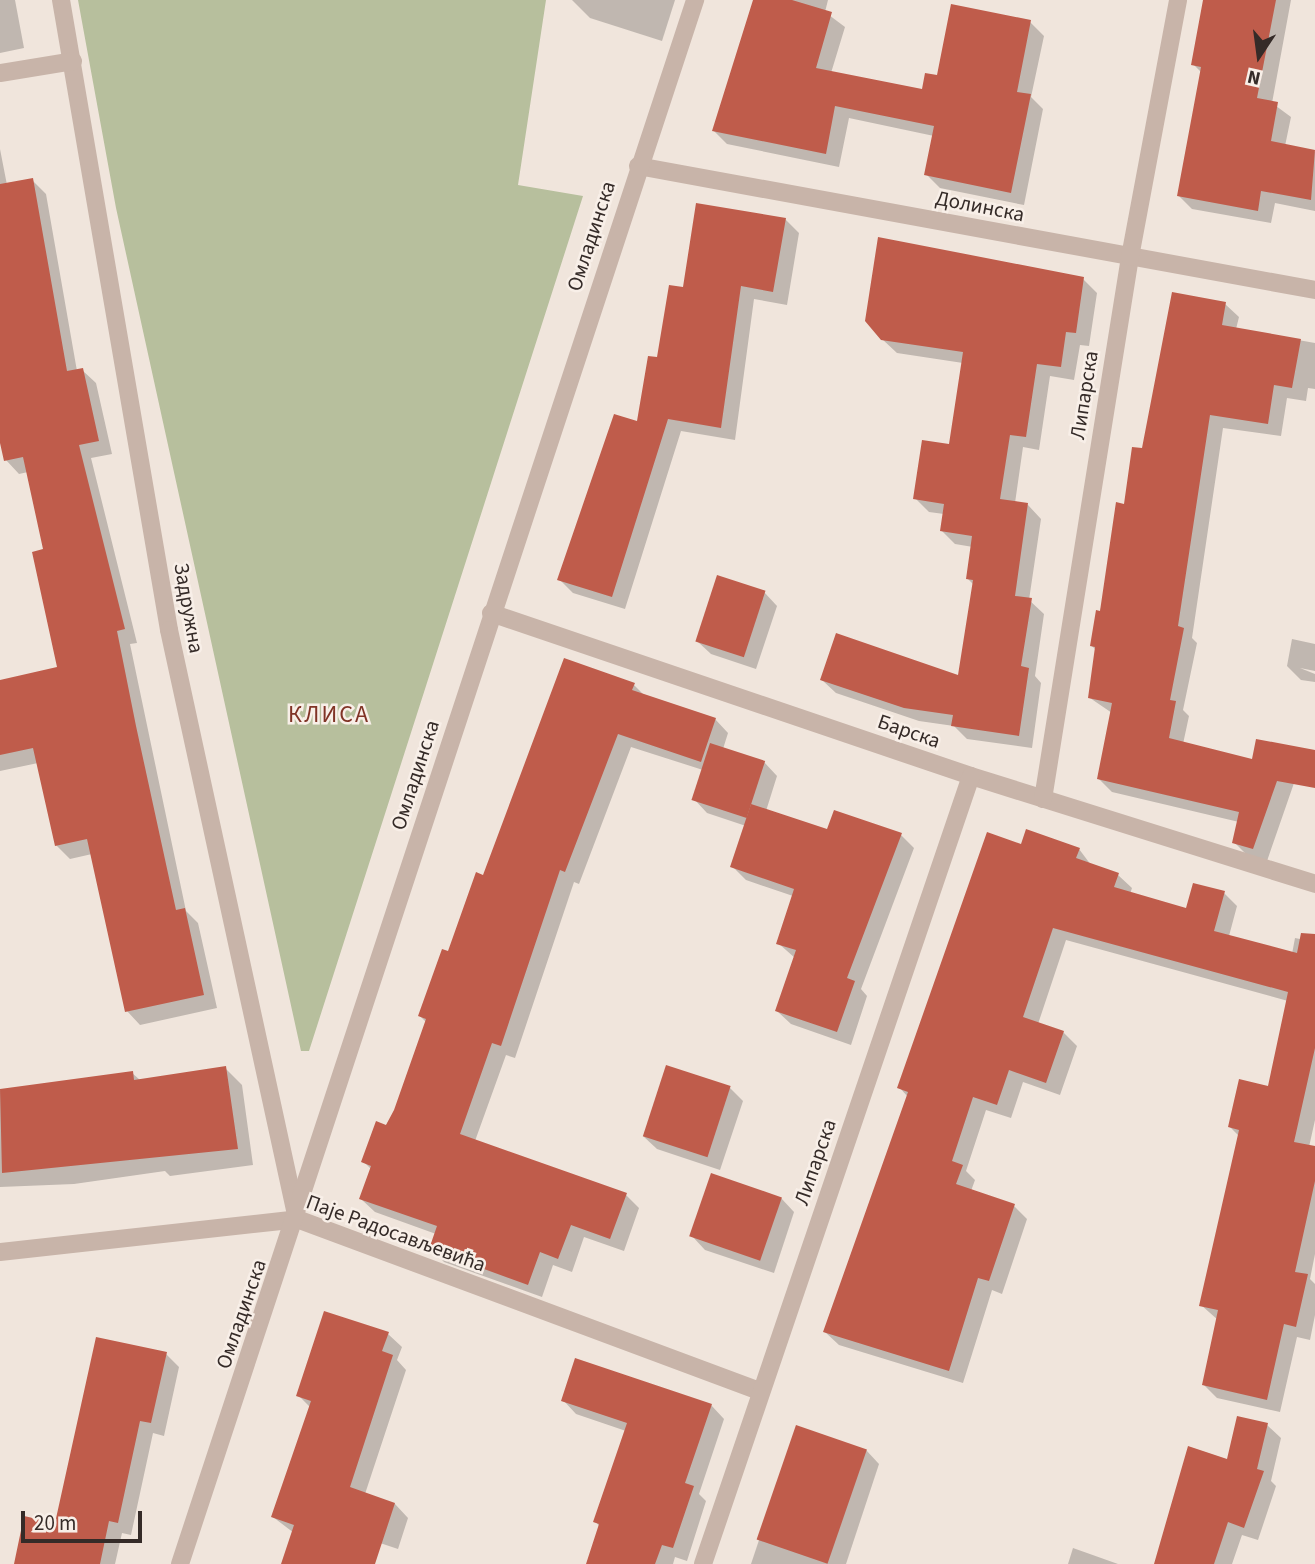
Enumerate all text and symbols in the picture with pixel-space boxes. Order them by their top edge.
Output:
north arrow [1224,21,1294,91]
text: N [1245,62,1263,92]
street label: Омладинска [561,178,621,294]
street label: Долинска [933,185,1027,227]
street label: Липарска [1065,349,1103,441]
street label: Задружна [169,561,209,655]
district label: КЛИСА [289,701,369,729]
street label: Барска [874,709,944,753]
street label: Омладинска [385,717,445,833]
street label: Липарска [789,1116,841,1208]
street label: Паје Радосављевића [303,1189,489,1277]
street label: Омладинска [211,1256,271,1372]
scale bar [24,1498,145,1542]
text: 20 m [34,1508,76,1538]

